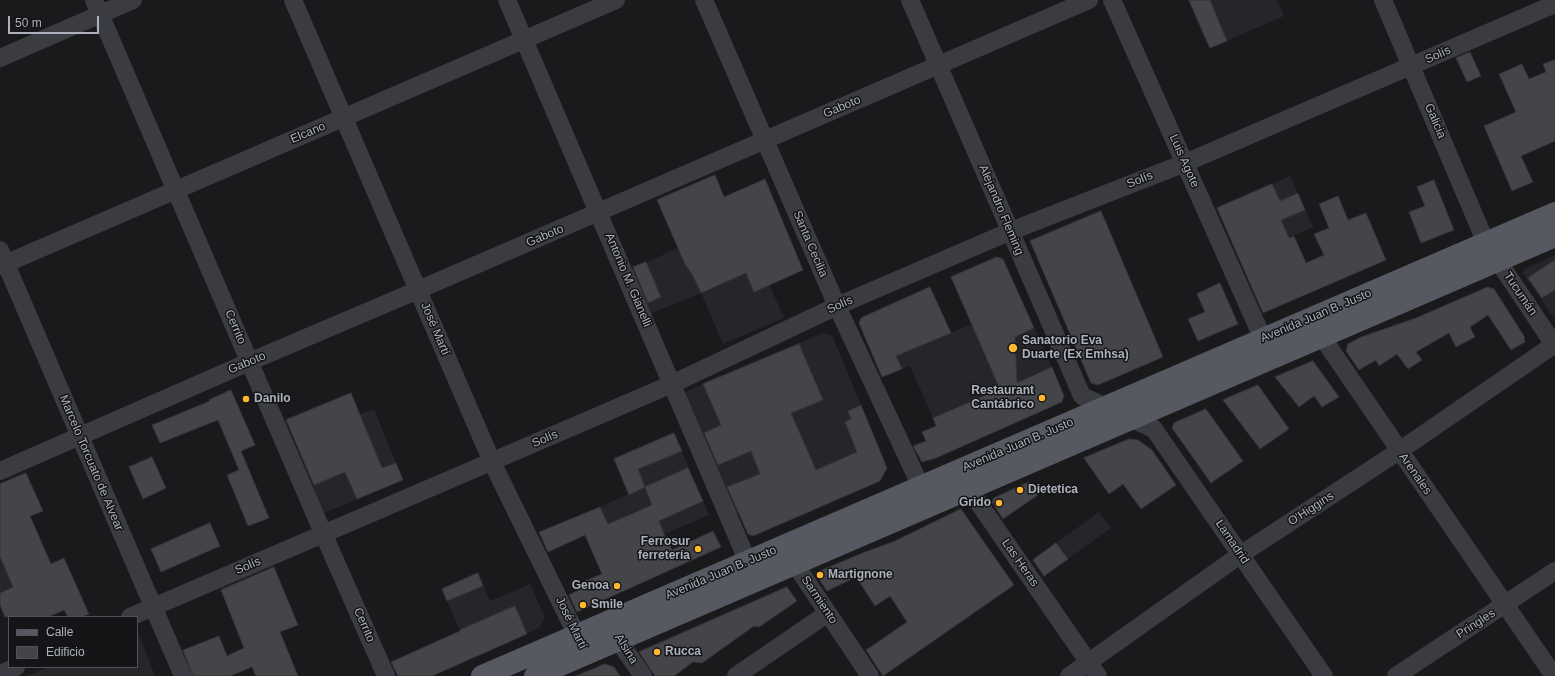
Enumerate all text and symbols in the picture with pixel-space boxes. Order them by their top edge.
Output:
scale bar [10,8,101,34]
text: 50 m [15,16,42,30]
street label: Solís [1423,43,1453,67]
street label: Gaboto [821,93,863,121]
street label: Galicia [1421,101,1449,141]
street label: Elcano [288,119,328,147]
street label: Luis Agote [1166,132,1202,190]
street label: Alejandro Fleming [975,163,1027,257]
street label: Solís [1125,168,1155,192]
street label: Santa Cecilia [790,209,830,279]
street label: Gaboto [524,222,566,250]
street label: Antonio M. Gianelli [602,231,654,329]
street label: Tucumán [1500,269,1540,319]
street label: Avenida Juan B. Justo [1258,286,1374,346]
street label: Solís [825,293,855,317]
street label: José Martí [417,300,453,358]
street label: Cerrito [221,308,249,346]
place label: Sanatorio Eva Duarte (Ex Emhsa) [1022,334,1129,362]
marker: Sanatorio Eva Duarte (Ex Emhsa) [1007,342,1019,354]
street label: Gaboto [226,349,268,377]
place label: Restaurant Cantábrico [971,384,1034,412]
place label: Danilo [254,392,291,406]
street label: Marcelo Torcuato de Alvear [56,393,126,533]
marker: Restaurant Cantábrico [1037,393,1047,403]
marker: Danilo [241,394,251,404]
street label: Avenida Juan B. Justo [960,415,1076,475]
street label: Solís [530,427,560,451]
street label: Arenales [1396,450,1434,498]
place label: Dietetica [1028,483,1078,497]
marker: Dietetica [1015,485,1025,495]
street label: O'Higgins [1285,489,1337,529]
place label: Grido [959,496,991,510]
marker: Grido [994,498,1004,508]
street label: Lamadrid [1212,517,1252,567]
place label: Ferrosur ferretería [638,535,690,563]
street label: Las Heras [998,536,1042,590]
street label: Avenida Juan B. Justo [663,543,779,603]
marker: Ferrosur ferretería [693,544,703,554]
street label: Solís [233,554,263,578]
place label: Martignone [828,568,893,582]
marker: Martignone [815,570,825,580]
street label: Sarmiento [798,573,840,627]
place label: Genoa [572,579,609,593]
marker: Genoa [612,581,622,591]
street label: José Martí [552,595,590,651]
place label: Smile [591,598,623,612]
marker: Smile [578,600,588,610]
street label: Cerrito [350,606,378,644]
street label: Pringles [1454,606,1498,642]
legend [8,616,138,668]
text: Calle [46,625,73,639]
street label: Alsina [611,631,641,667]
text: Edificio [46,645,85,659]
place label: Rucca [665,645,701,659]
marker: Rucca [652,647,662,657]

